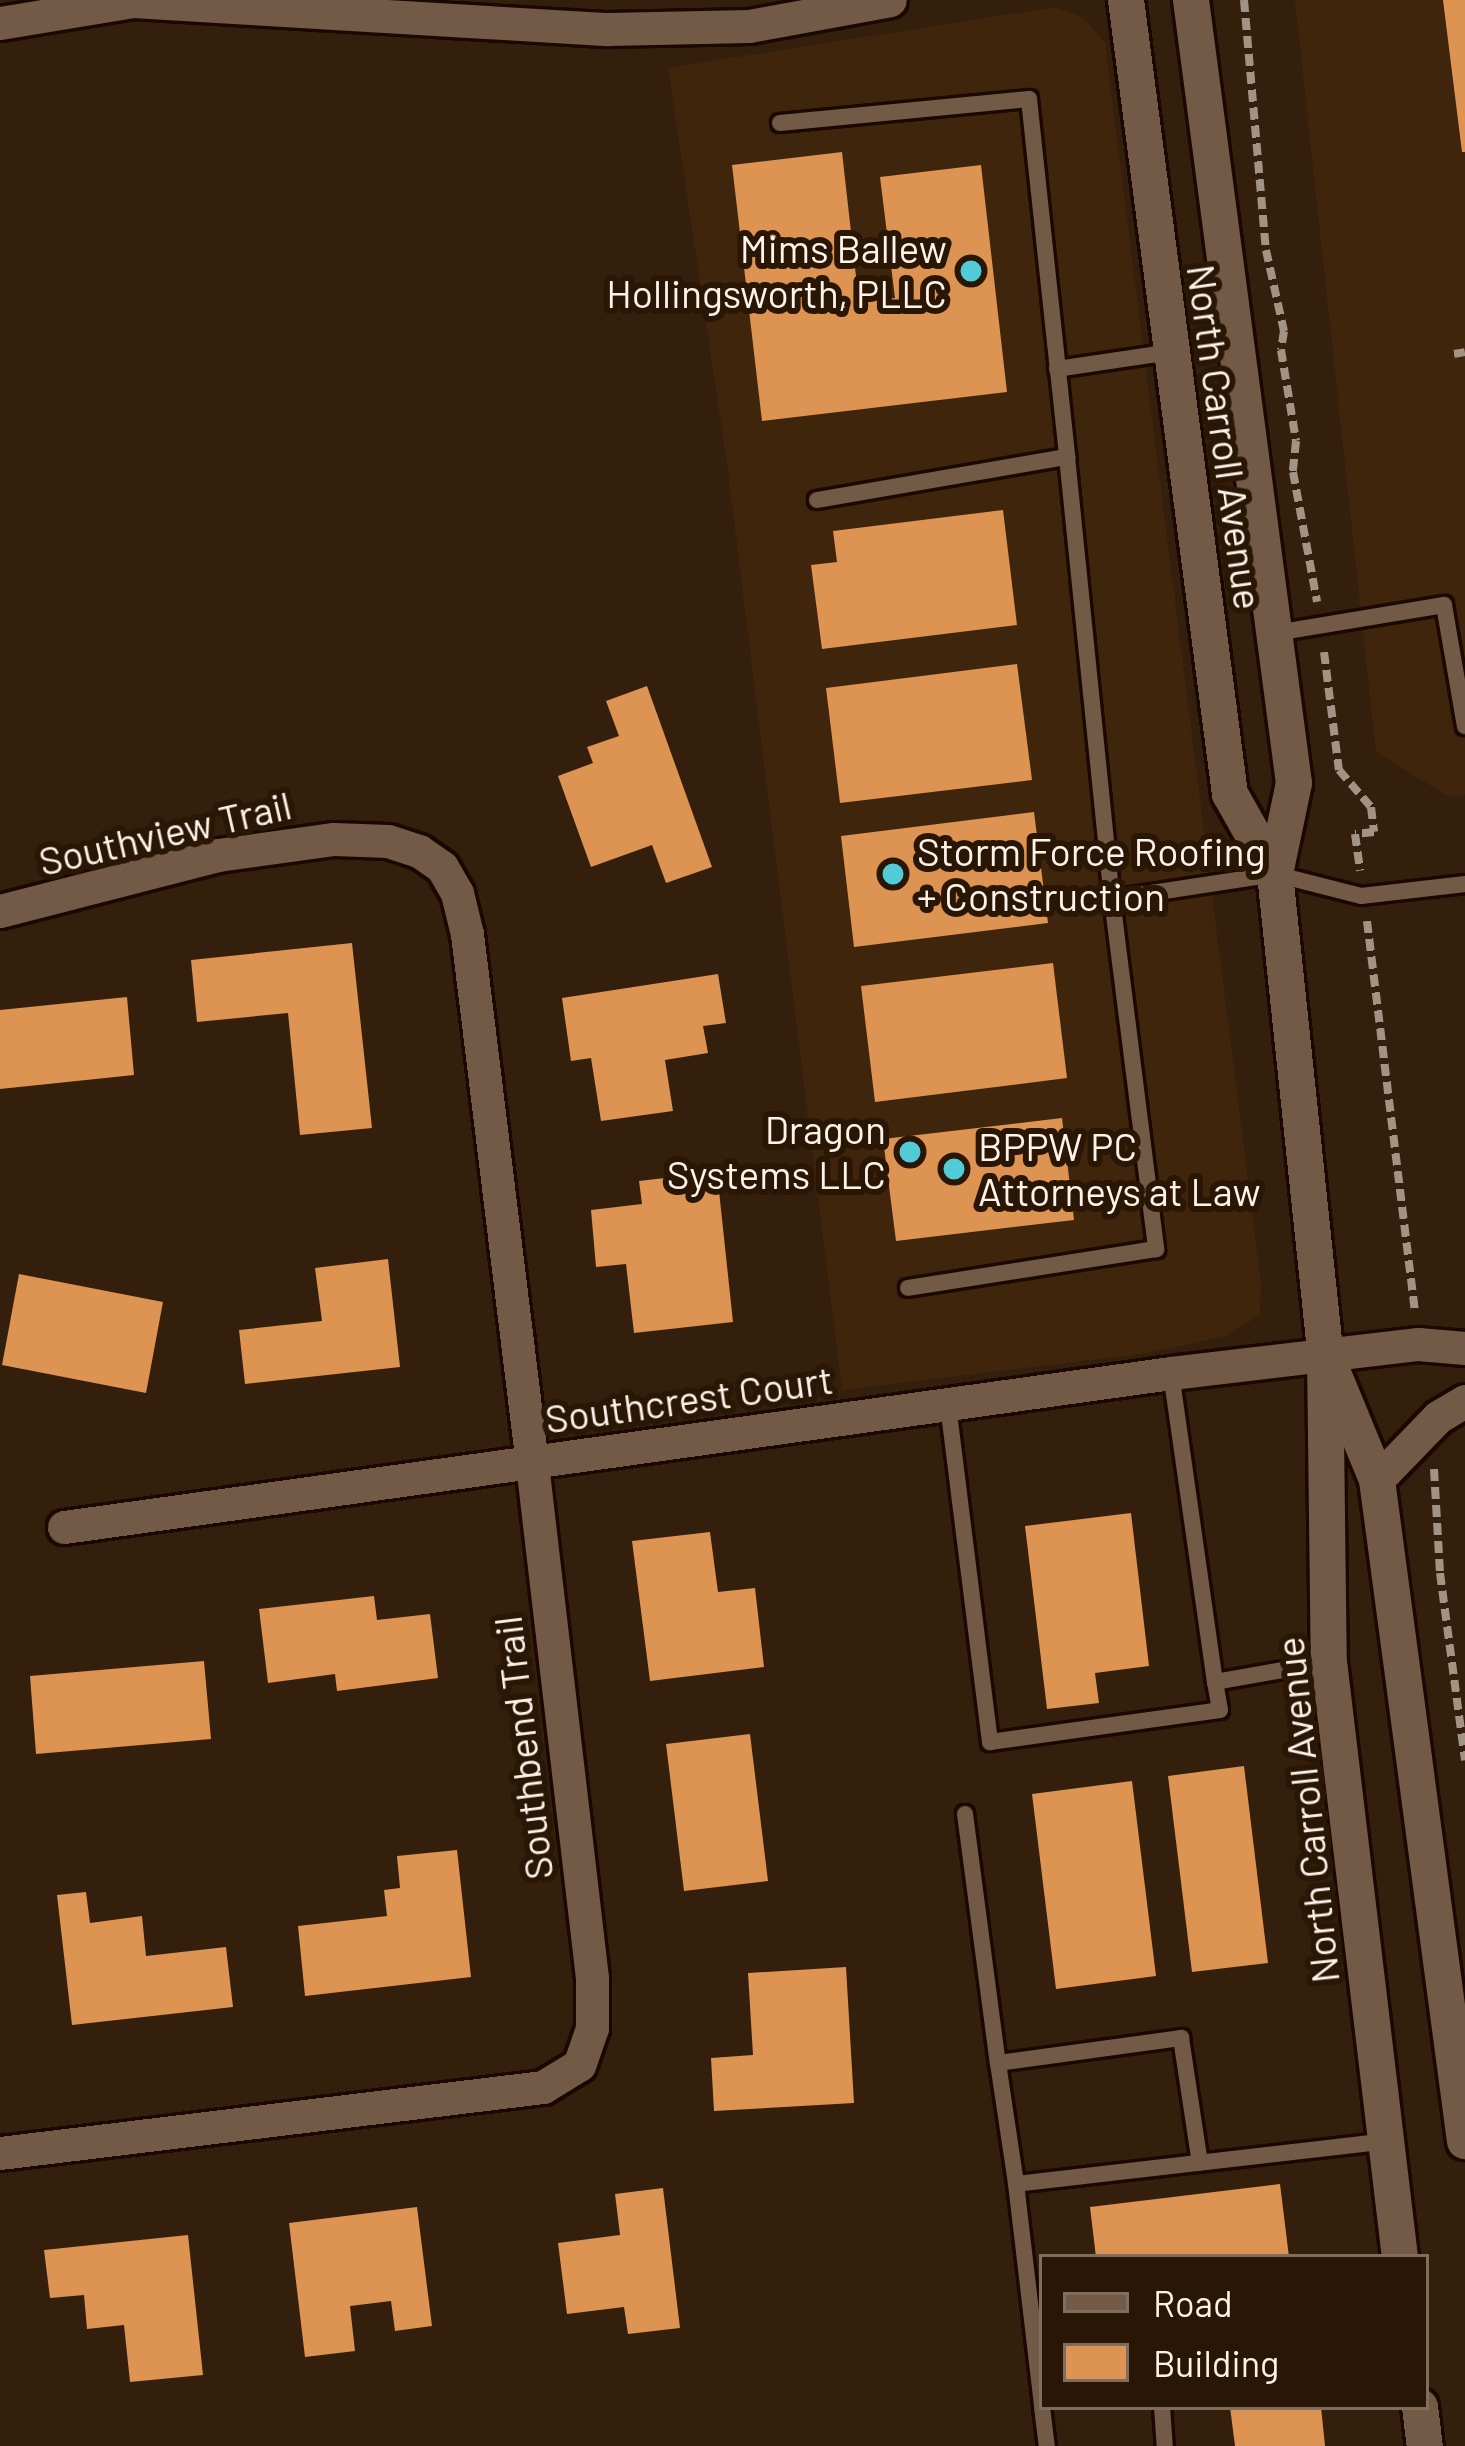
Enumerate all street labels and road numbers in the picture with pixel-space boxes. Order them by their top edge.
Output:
street label: North Carroll Avenue [1178,262,1272,612]
street label: Southview Trail [34,781,296,885]
street label: Southcrest Court [542,1356,836,1442]
street label: Southbend Trail [484,1614,562,1882]
street label: North Carroll Avenue [1266,1635,1348,1985]

